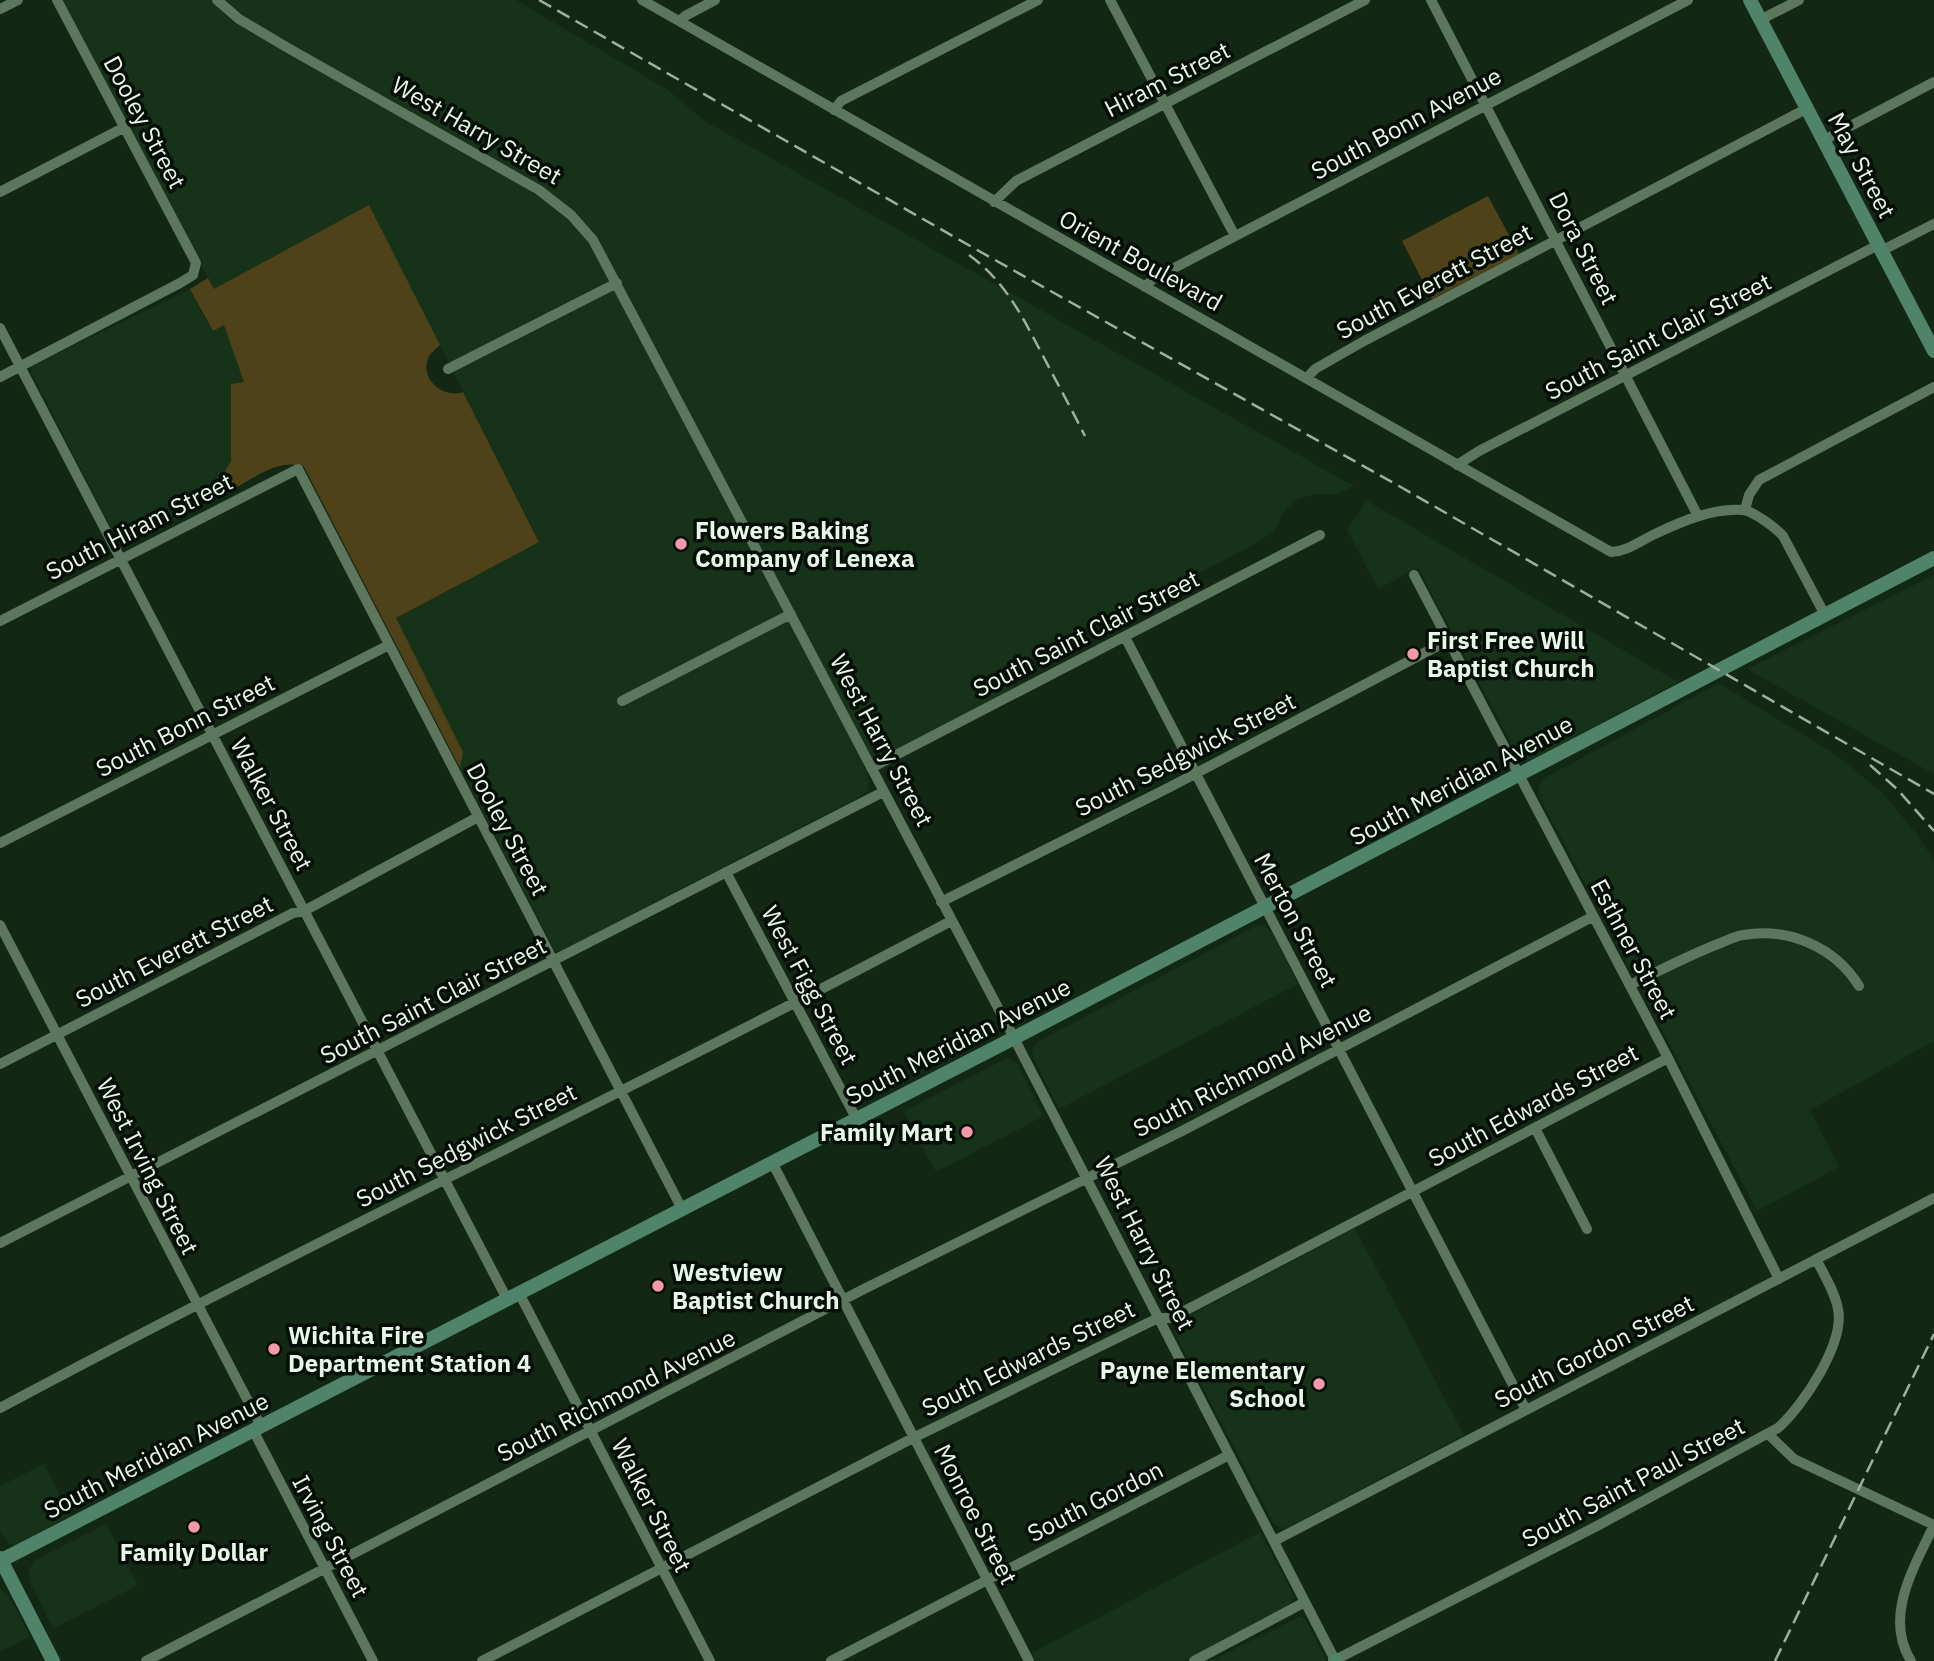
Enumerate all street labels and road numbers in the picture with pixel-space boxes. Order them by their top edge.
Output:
street label: Hiram Street [1099,34,1235,124]
street label: Dooley Street [97,50,193,194]
street label: South Bonn Avenue [1305,59,1507,187]
street label: West Harry Street [386,68,568,192]
street label: May Street [1821,106,1903,224]
street label: Dora Street [1542,186,1626,310]
street label: Orient Boulevard [1054,202,1228,318]
street label: South Everett Street [1330,216,1538,346]
street label: South Saint Clair Street [1539,265,1777,407]
street label: South Hiram Street [40,465,238,587]
street label: South Saint Clair Street [967,562,1205,704]
street label: West Harry Street [823,648,941,832]
street label: South Bonn Street [90,666,280,784]
street label: South Sedgwick Street [1069,685,1301,823]
street label: South Meridian Avenue [1344,708,1578,852]
street label: Walker Street [224,732,320,876]
street label: Dooley Street [460,757,556,901]
street label: Merton Street [1247,847,1345,993]
street label: Esthner Street [1584,873,1684,1025]
street label: South Everett Street [70,887,278,1015]
street label: West Figg Street [755,900,865,1070]
street label: South Saint Clair Street [314,929,552,1071]
street label: South Meridian Avenue [840,970,1076,1112]
street label: South Richmond Avenue [1127,996,1377,1144]
street label: South Edwards Street [1423,1036,1643,1174]
street label: West Irving Street [90,1072,206,1260]
street label: South Sedgwick Street [350,1076,582,1214]
street label: West Harry Street [1087,1151,1203,1335]
street label: South Gordon Street [1489,1287,1699,1415]
street label: South Edwards Street [916,1293,1140,1423]
street label: South Richmond Avenue [491,1321,741,1469]
street label: South Meridian Avenue [38,1384,274,1526]
street label: South Saint Paul Street [1516,1410,1750,1554]
street label: Walker Street [605,1433,699,1577]
street label: Monroe Street [927,1438,1025,1590]
street label: South Gordon [1022,1453,1168,1549]
street label: Irving Street [285,1469,377,1603]

